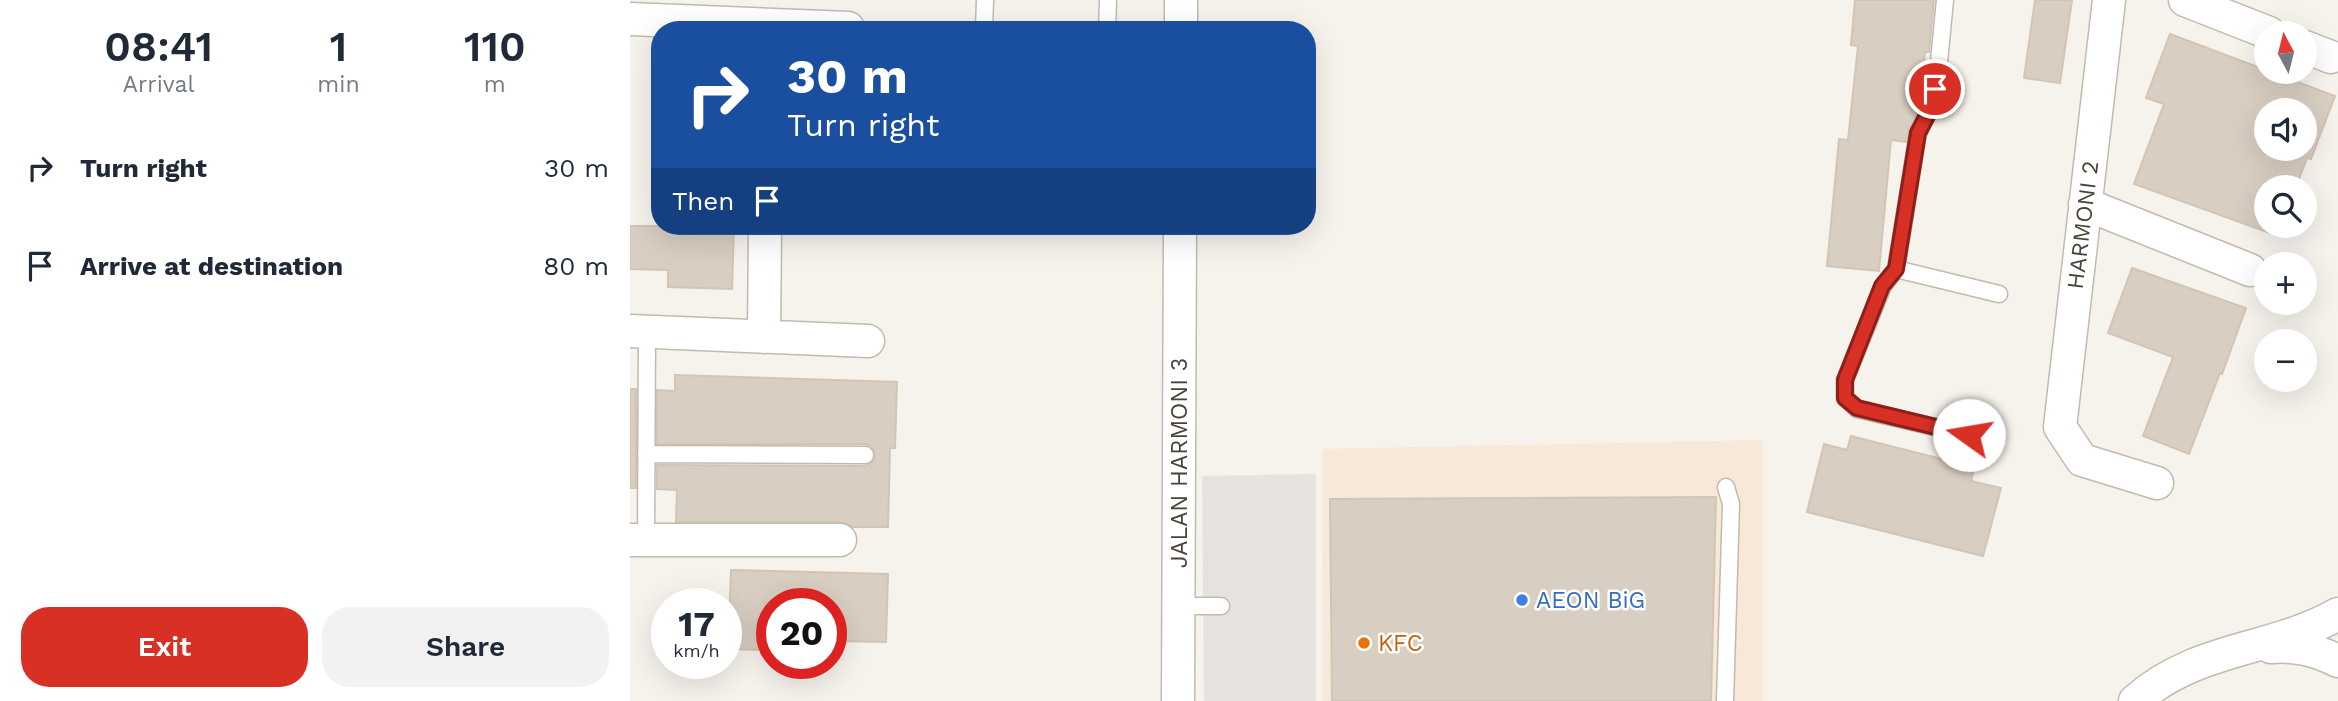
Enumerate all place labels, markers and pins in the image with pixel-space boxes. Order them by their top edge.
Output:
pin [1905,59,1965,119]
place label: AEON BiG [1536,587,1645,614]
marker: AEON BiG [1514,592,1530,608]
place label: KFC [1378,630,1423,657]
marker: KFC [1356,635,1372,651]

